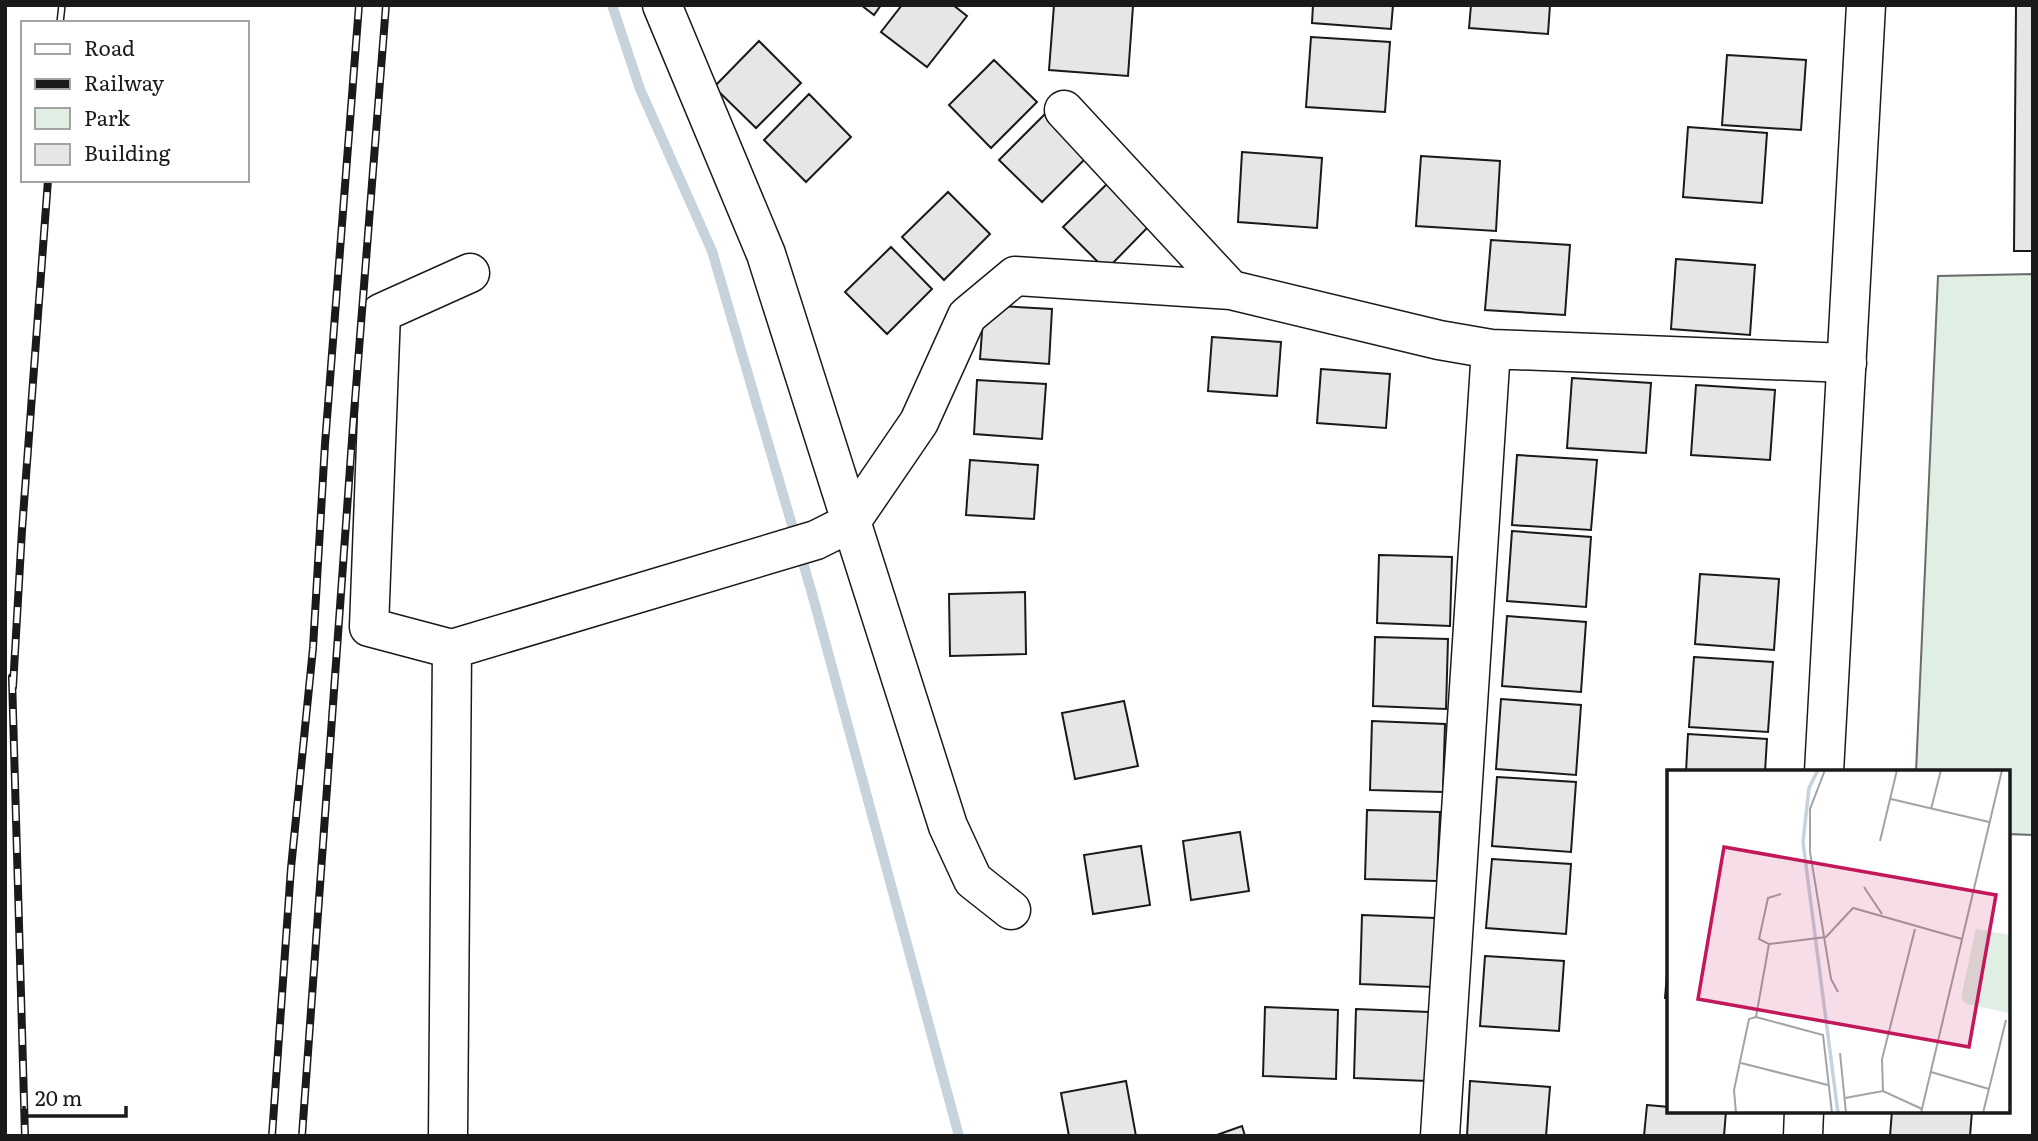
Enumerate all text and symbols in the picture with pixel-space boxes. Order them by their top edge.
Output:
legend [21,21,248,182]
text: Road [84,31,135,62]
text: Railway [84,66,165,97]
text: Park [84,101,130,132]
text: Building [84,136,171,167]
inset map [1667,770,2010,1113]
scale bar [24,1074,126,1118]
text: 20 m [35,1081,82,1112]

